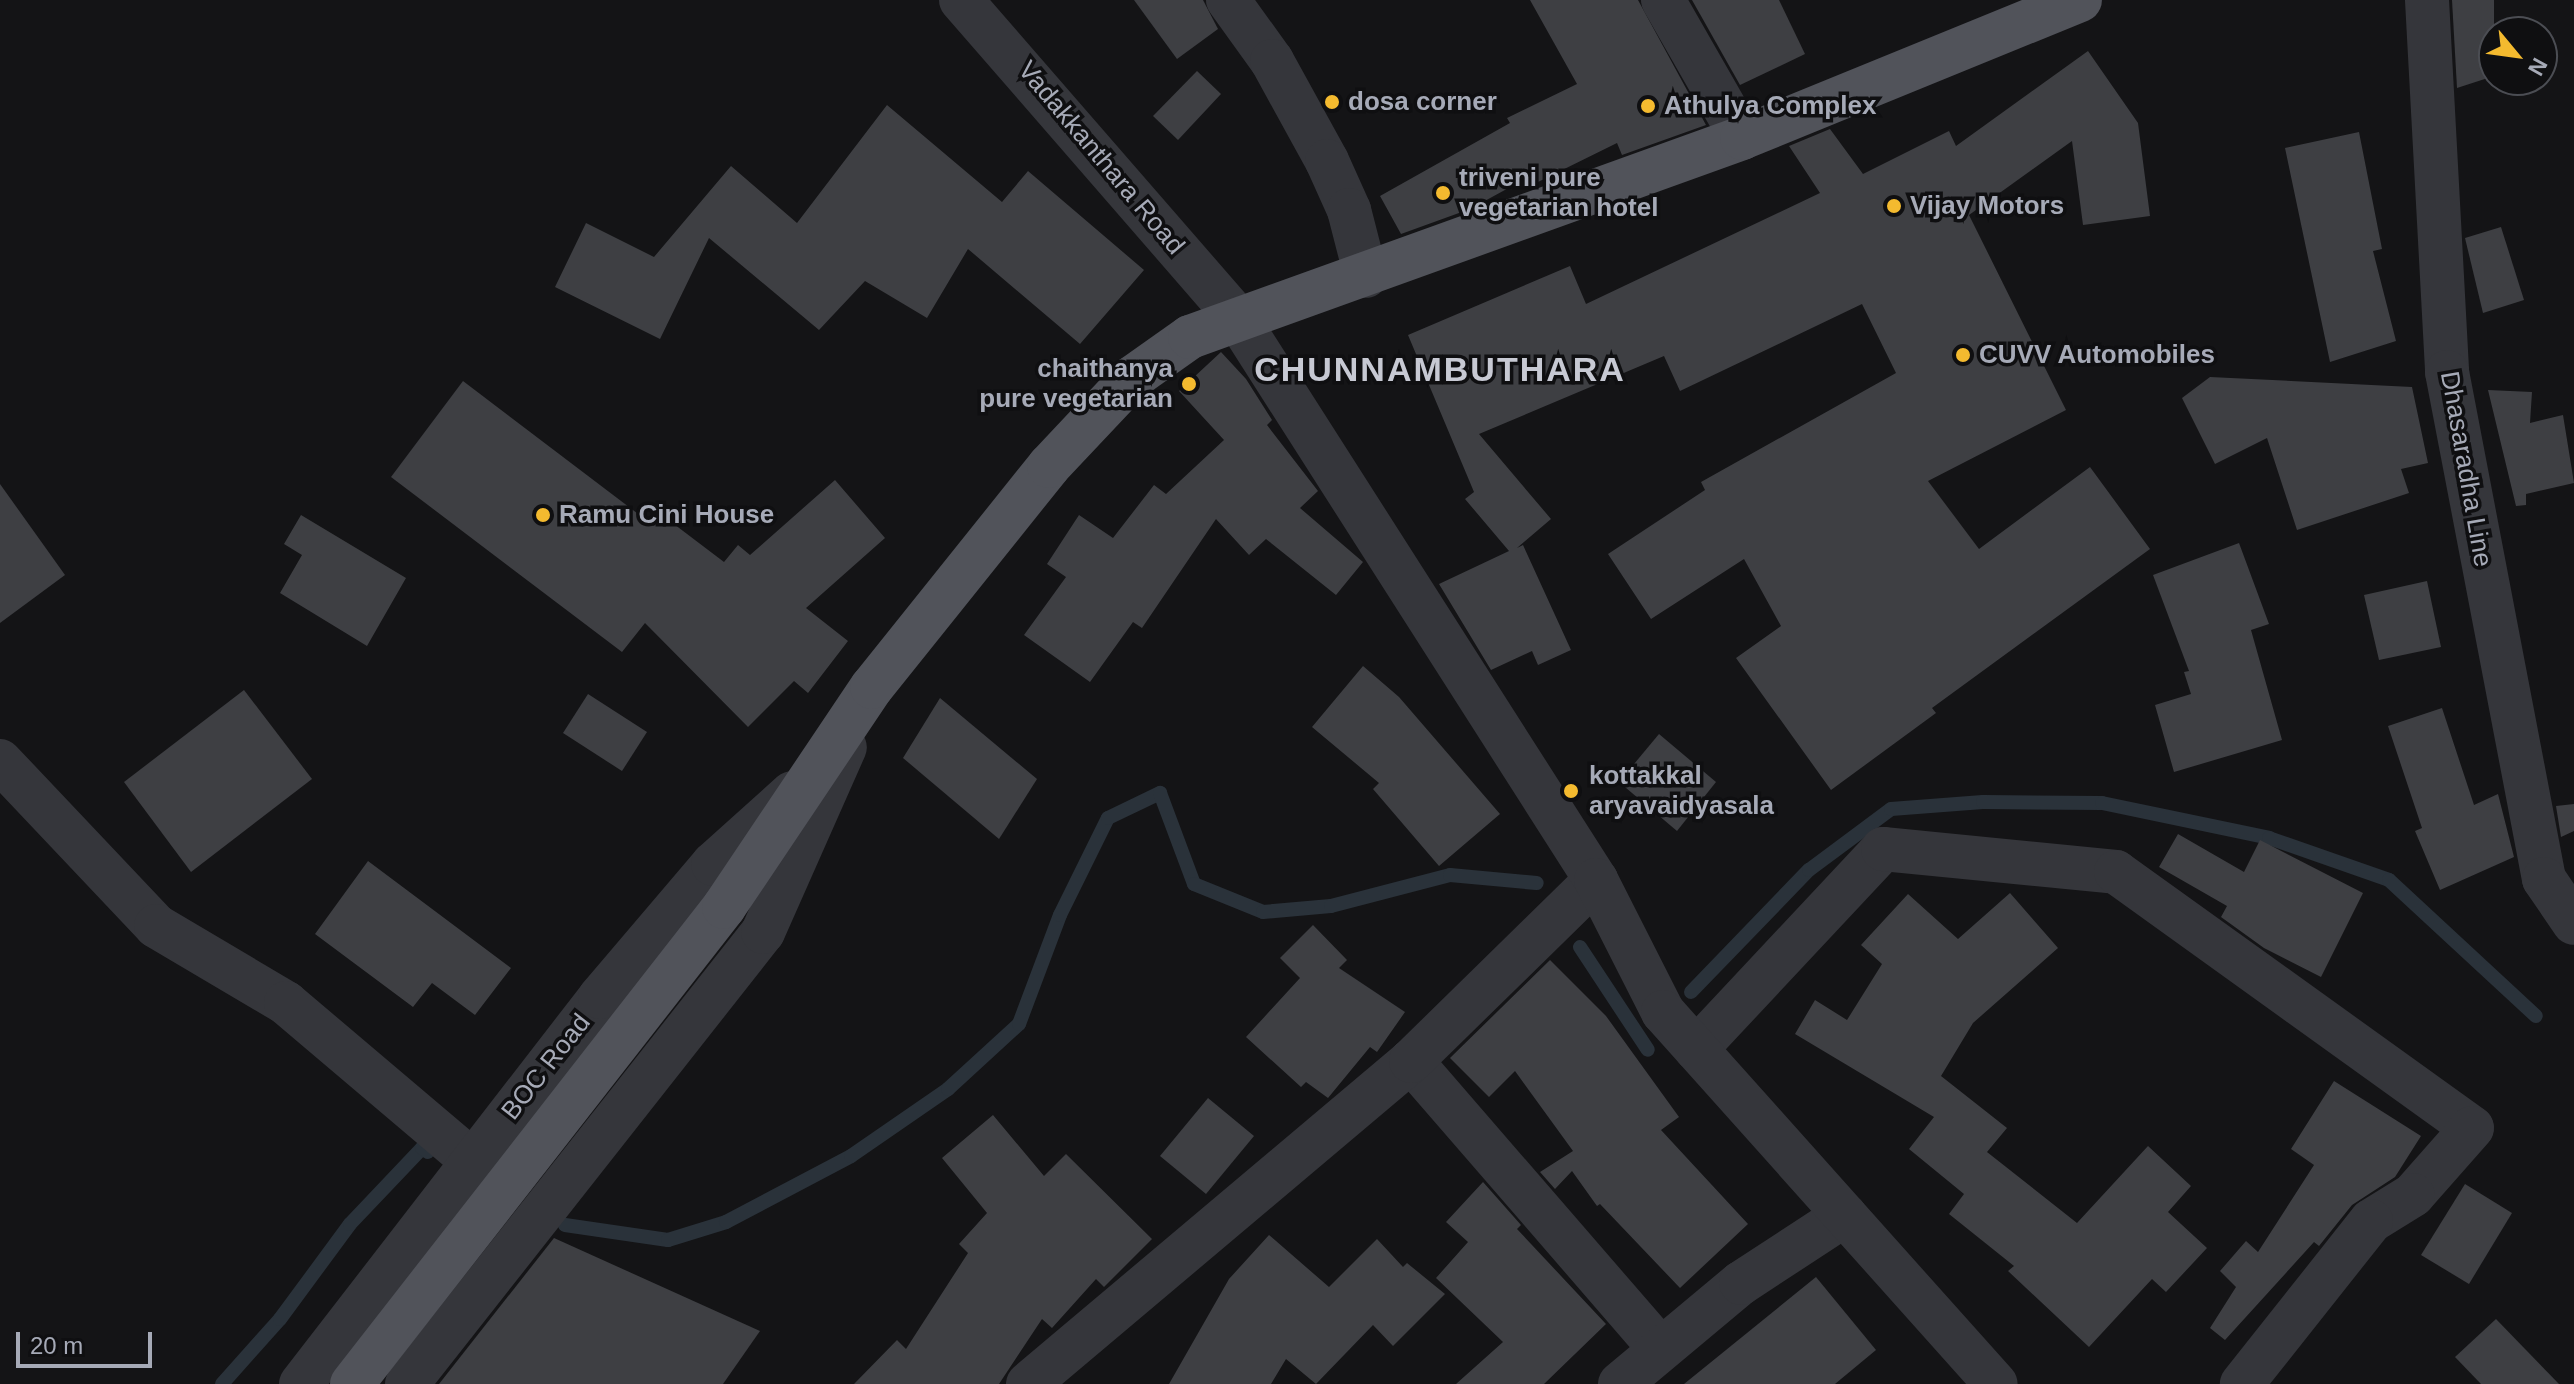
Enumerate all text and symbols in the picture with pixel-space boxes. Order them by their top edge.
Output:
north arrow [2478,16,2558,96]
text: N [2523,54,2552,80]
street label: Vadakkanthara Road [1011,55,1191,261]
place label: dosa corner [1348,86,1497,118]
place label: Athulya Complex [1664,90,1876,122]
marker: dosa corner [1323,93,1341,111]
marker: Athulya Complex [1639,97,1657,115]
place label: triveni pure vegetarian hotel [1459,162,1658,224]
marker: triveni pure vegetarian hotel [1434,184,1452,202]
place label: Vijay Motors [1910,190,2064,222]
marker: Vijay Motors [1885,197,1903,215]
place label: CUVV Automobiles [1979,339,2216,371]
marker: CUVV Automobiles [1954,346,1972,364]
district label: CHUNNAMBUTHARA [1254,350,1626,390]
place label: chaithanya pure vegetarian [979,353,1173,414]
street label: Dhasaradha Line [2433,369,2499,569]
marker: chaithanya pure vegetarian [1180,375,1198,393]
place label: Ramu Cini House [559,499,774,531]
marker: Ramu Cini House [534,506,552,524]
place label: kottakkal aryavaidyasala [1589,760,1774,822]
marker: kottakkal aryavaidyasala [1560,780,1582,802]
street label: BOC Road [495,1008,597,1126]
scale bar [20,1316,156,1366]
text: 20 m [30,1332,83,1359]

